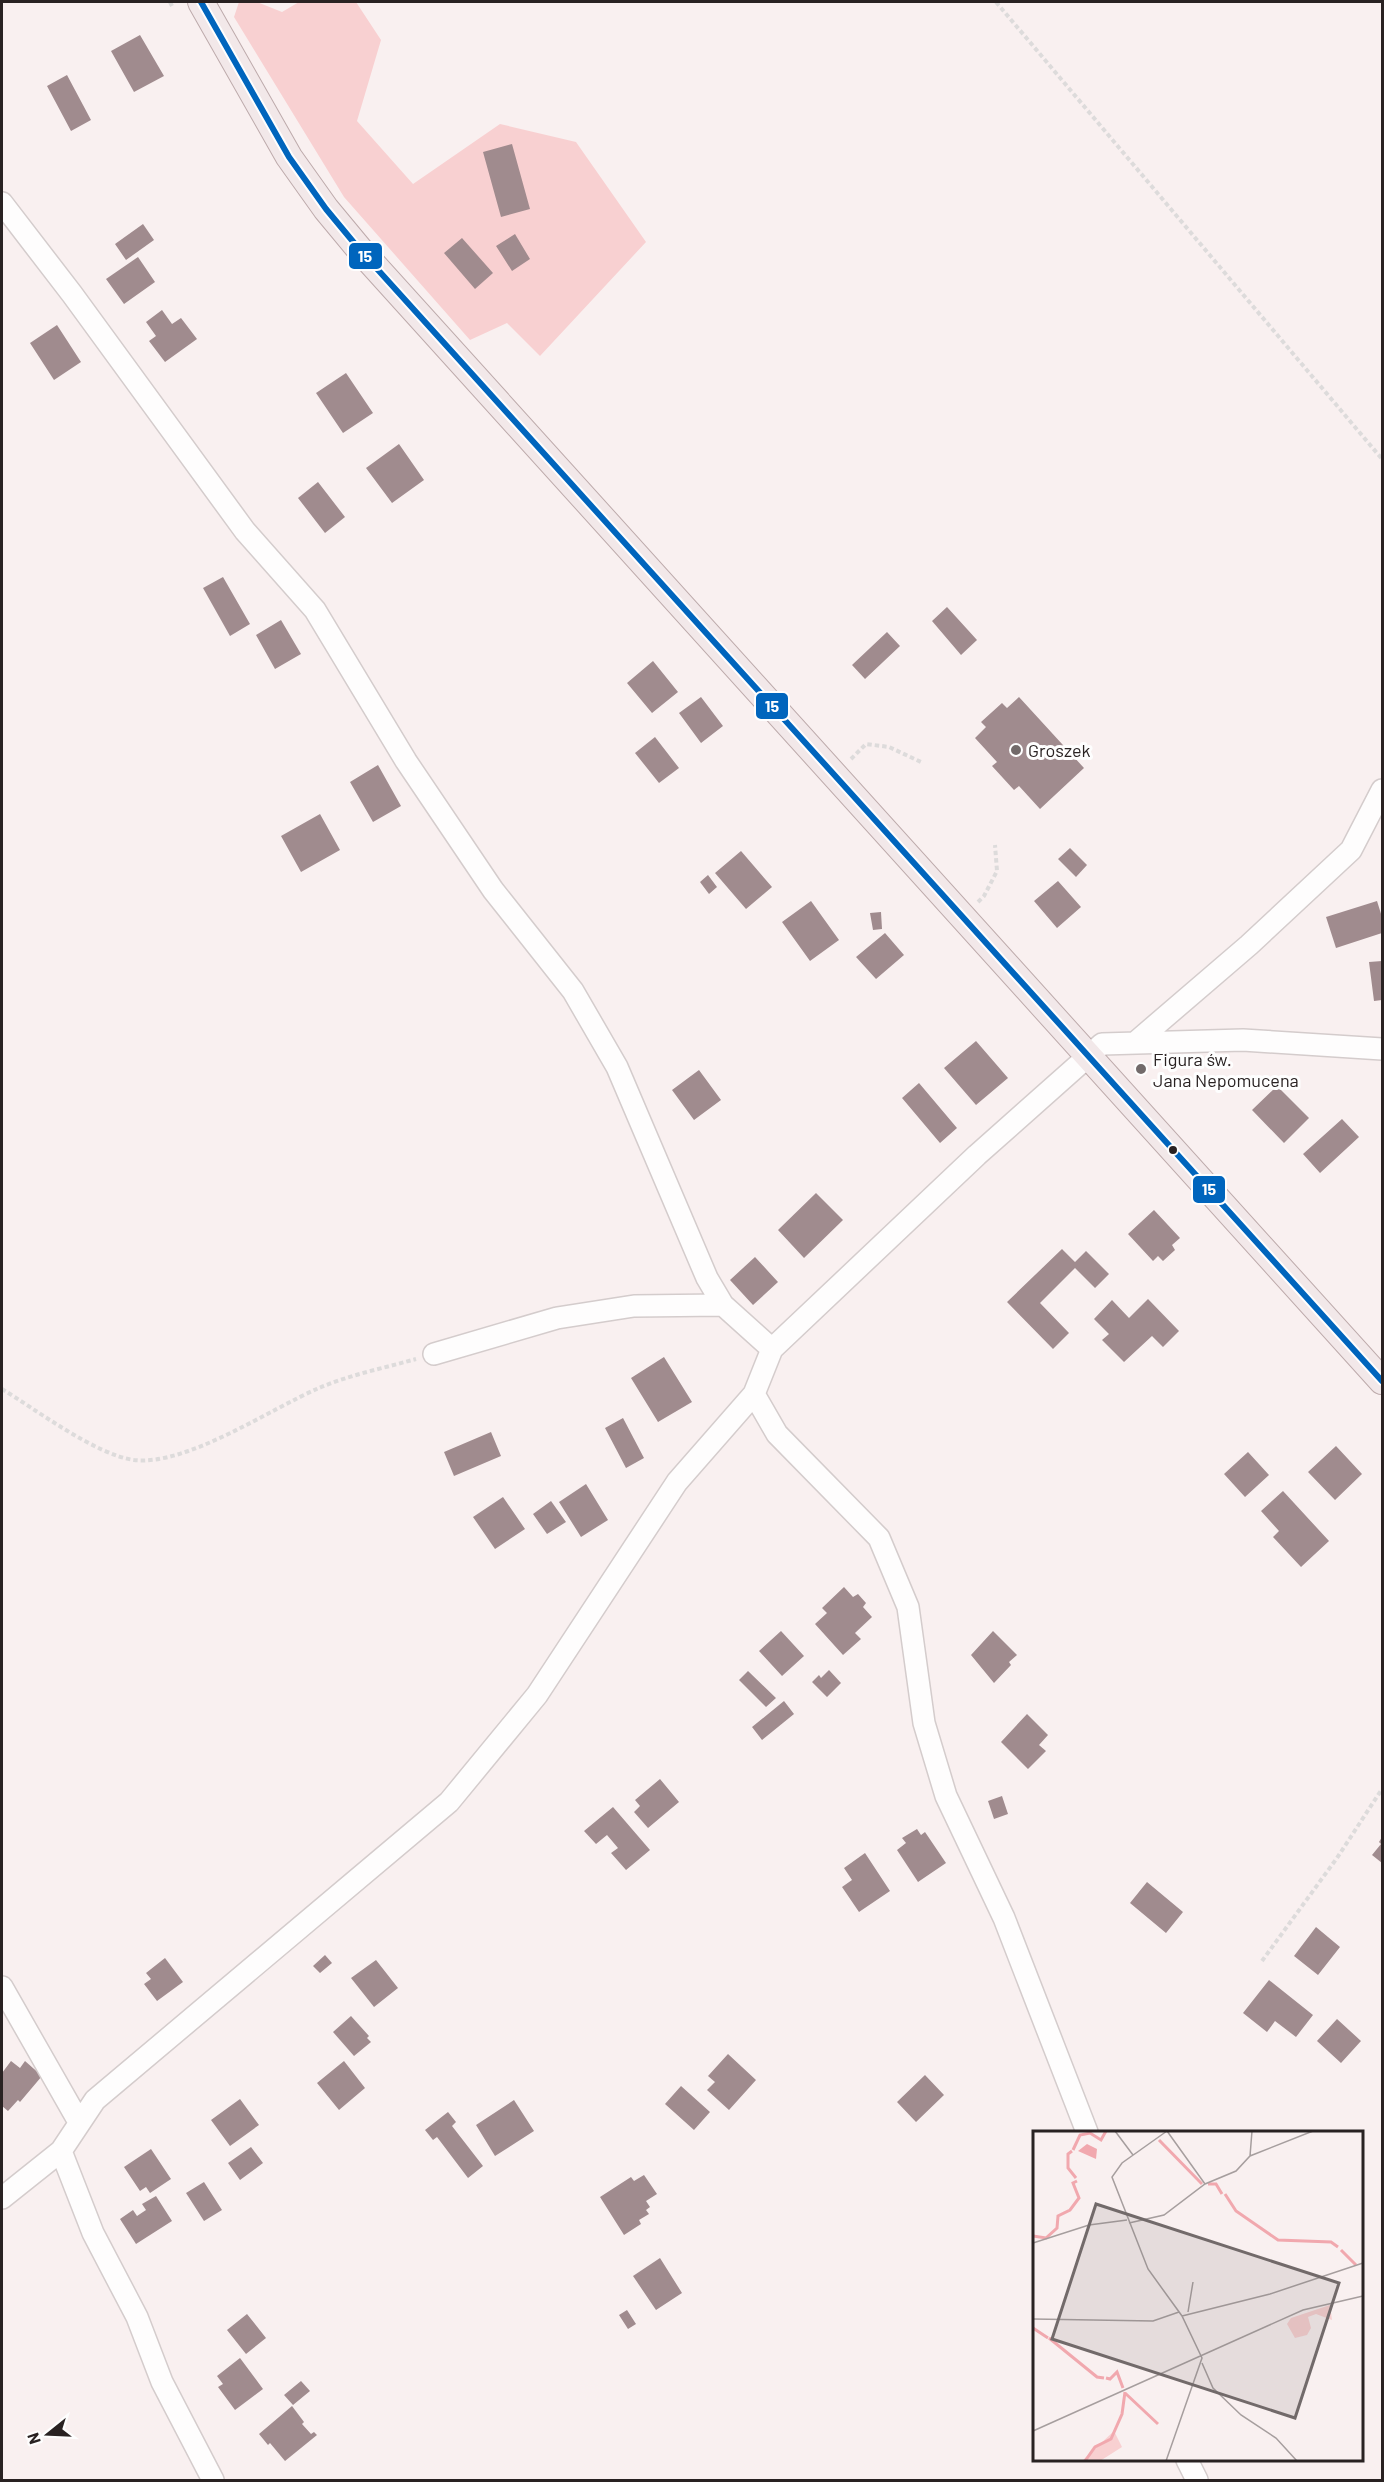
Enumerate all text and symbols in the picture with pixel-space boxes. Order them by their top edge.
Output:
line badge: 15 [348,242,383,270]
text: 15 [358,246,373,265]
line badge: 15 [755,692,789,720]
text: 15 [765,696,780,715]
place label: Groszek [1028,739,1091,761]
marker: Groszek [1009,743,1023,757]
place label: Figura św. Jana Nepomucena [1153,1048,1299,1091]
marker: Figura św. Jana Nepomucena [1134,1062,1148,1076]
unlabelled marker [1167,1144,1179,1156]
line badge: 15 [1192,1175,1226,1204]
text: 15 [1202,1179,1217,1198]
inset map [1033,2131,1363,2461]
north arrow [18,2404,78,2464]
text: N [23,2431,44,2447]

